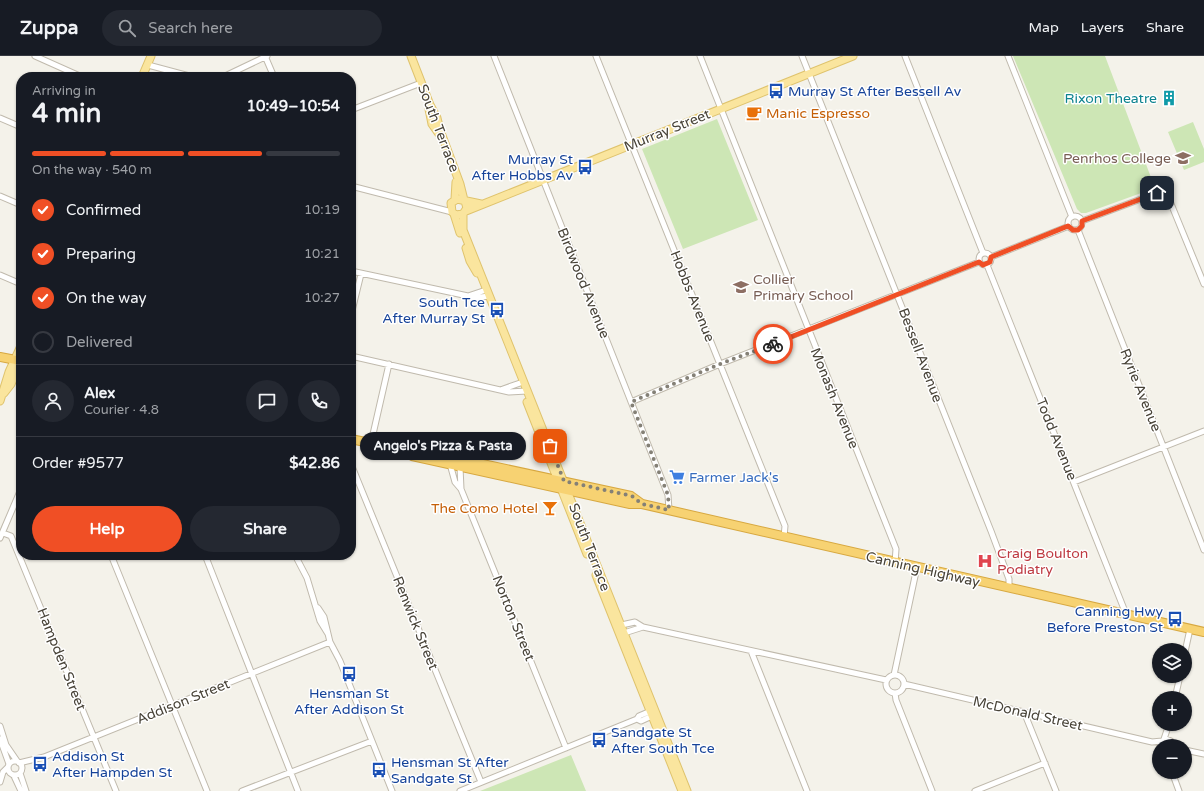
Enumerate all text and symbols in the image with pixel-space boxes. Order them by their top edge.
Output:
search box [102,10,382,46]
text: Zuppa [20,17,78,39]
icon: search [116,17,138,39]
text: Search here [148,19,233,37]
text: Map [1029,19,1059,36]
text: Layers [1081,19,1124,36]
text: Share [1146,19,1184,36]
street label: South Terrace [414,82,463,175]
bus stop icon: Murray St After Bessell Av [767,82,785,100]
text: Arriving in [32,83,96,99]
place label: Murray St After Bessell Av [788,83,962,100]
building icon: Rixon Theatre [1160,89,1178,107]
place label: Rixon Theatre [1064,90,1157,107]
text: 10:49–10:54 [247,97,340,115]
text: 4 min [32,98,101,129]
cafe icon: Manic Espresso [745,104,763,122]
street label: Murray Street [622,105,713,155]
place label: Manic Espresso [766,105,870,122]
school or university icon: Penrhos College [1174,149,1192,167]
place label: Penrhos College [1063,150,1171,167]
place label: Murray St After Hobbs Av [471,151,574,184]
bus stop icon: Murray St After Hobbs Av [576,158,594,176]
text: On the way · 540 m [32,162,152,178]
pin [1140,176,1174,210]
icon: home [1146,182,1168,204]
icon: check [32,199,54,221]
text: Confirmed [66,201,141,219]
text: 10:19 [304,202,340,218]
street label: Birdwood Avenue [554,225,613,341]
icon: check [32,243,54,265]
text: Preparing [66,245,136,263]
text: 10:21 [304,246,340,262]
street label: Hobbs Avenue [666,248,719,344]
place label: Collier Primary School [753,271,854,304]
school or university icon: Collier Primary School [732,278,750,296]
icon: check [32,287,54,309]
text: On the way [66,289,146,307]
text: 10:27 [304,290,340,306]
place label: South Tce After Murray St [382,294,486,327]
bus stop icon: South Tce After Murray St [488,301,506,319]
street label: Bessell Avenue [895,306,946,405]
courier [753,324,793,364]
text: Delivered [66,333,133,351]
icon: bike [762,333,784,355]
street label: Monash Avenue [807,345,863,451]
street label: Ryrie Avenue [1116,346,1165,434]
button: person [32,380,74,422]
button: chat [246,380,288,422]
button: phone [298,380,340,422]
text: Alex [84,384,115,402]
street label: Todd Avenue [1032,395,1081,483]
text: Courier · 4.8 [84,402,159,418]
pin [533,429,567,463]
callout: Angelo's Pizza & Pasta [360,432,526,460]
icon: bag [539,435,561,457]
text: Angelo's Pizza & Pasta [373,438,513,454]
text: Order #9577 [32,454,124,472]
text: $42.86 [289,454,340,472]
supermarket icon: Farmer Jack's [668,468,686,486]
place label: Farmer Jack's [689,469,779,486]
bar icon: The Como Hotel [541,499,559,517]
place label: The Como Hotel [431,500,538,517]
street label: South Terrace [565,501,614,594]
button: Help [32,506,182,552]
button: Share [190,506,340,552]
place label: Craig Boulton Podiatry [997,545,1088,578]
street label: Canning Highway [864,548,982,591]
hospital icon: Craig Boulton Podiatry [976,552,994,570]
street label: Norton Street [489,573,539,664]
street label: Renwick Street [389,574,442,673]
place label: Canning Hwy Before Preston St [1047,603,1164,636]
street label: Hampden Street [33,605,90,714]
bus stop icon: Canning Hwy Before Preston St [1166,610,1184,628]
map controls [1152,643,1192,779]
button: layers [1152,643,1192,683]
bus stop icon: Hensman St After Addison St [340,665,358,683]
street label: Addison Street [134,675,233,728]
place label: Hensman St After Addison St [294,685,405,718]
button: + [1152,691,1192,731]
street label: McDonald Street [971,693,1085,735]
place label: Sandgate St After South Tce [611,724,715,757]
bus stop icon: Sandgate St After South Tce [590,731,608,749]
button: − [1152,739,1192,779]
place label: Addison St After Hampden St [52,748,173,781]
place label: Hensman St After Sandgate St [391,754,509,787]
bus stop icon: Addison St After Hampden St [31,755,49,773]
bus stop icon: Hensman St After Sandgate St [370,761,388,779]

